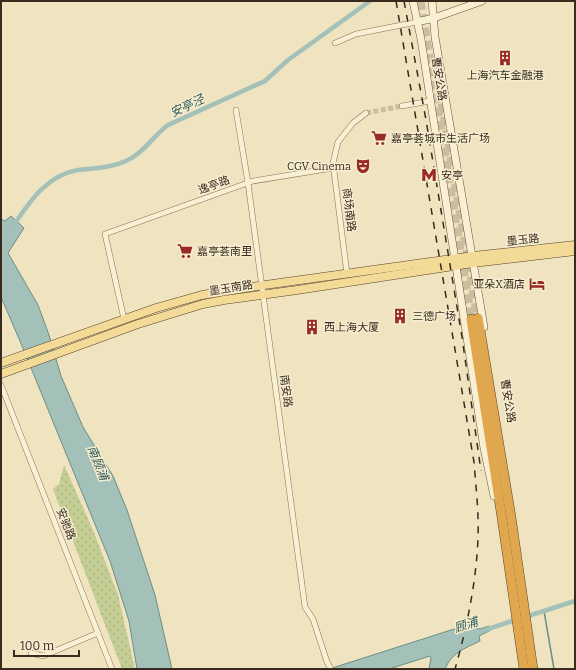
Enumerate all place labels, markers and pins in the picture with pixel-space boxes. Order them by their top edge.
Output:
building icon: 上海汽车金融港 [496,49,514,67]
place label: 上海汽车金融港 [467,69,544,82]
supermarket icon: 嘉亭荟城市生活广场 [370,129,388,147]
place label: 嘉亭荟城市生活广场 [391,132,490,145]
theatre icon: CGV Cinema [354,157,372,175]
place label: CGV Cinema [287,160,351,173]
metro station icon: 安亭 [420,166,438,184]
place label: 安亭 [441,169,463,182]
supermarket icon: 嘉亭荟南里 [176,242,194,260]
place label: 嘉亭荟南里 [197,245,252,258]
hotel icon: 亚朵X酒店 [528,275,546,293]
place label: 亚朵X酒店 [473,278,525,291]
building icon: 三德广场 [391,307,409,325]
place label: 三德广场 [412,310,456,323]
building icon: 西上海大厦 [303,318,321,336]
place label: 西上海大厦 [324,321,379,334]

